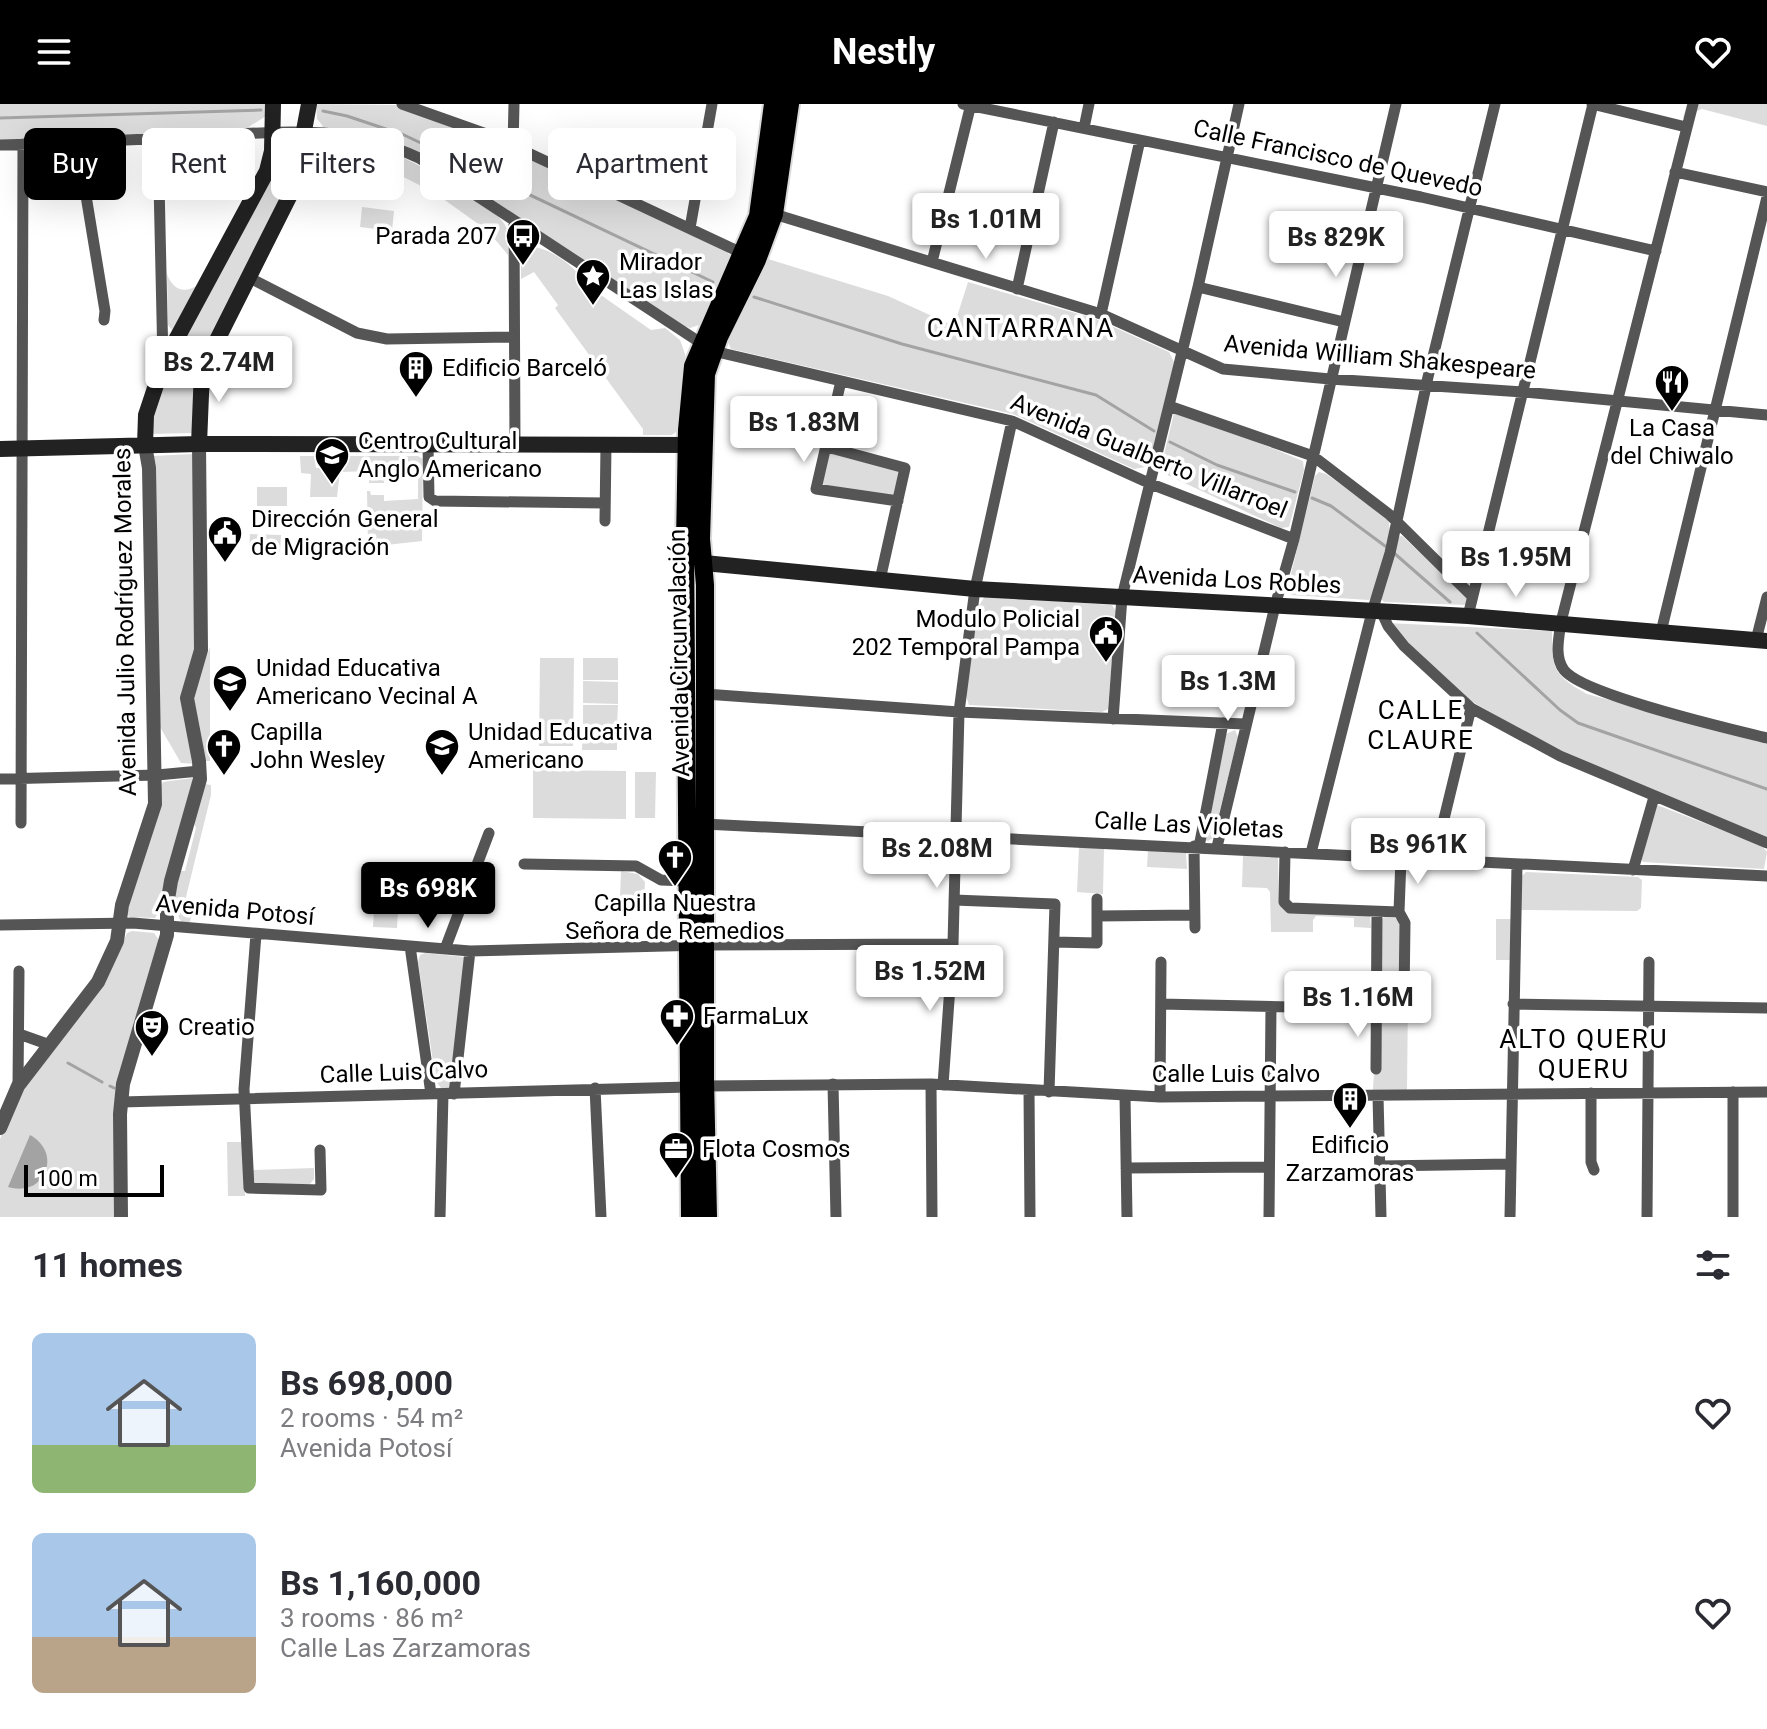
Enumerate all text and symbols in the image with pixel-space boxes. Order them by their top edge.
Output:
icon: menu [32,30,76,74]
icon: heart [1691,30,1735,74]
text: Nestly [832,31,935,73]
street label: Calle Francisco de Quevedo [1191,114,1485,202]
chip: Buy [24,128,126,200]
chip: Rent [142,128,255,200]
chip: Filters [271,128,404,200]
chip: New [420,128,532,200]
chip: Apartment [548,128,736,200]
pin: Bs 1.01M [903,193,1069,261]
text: Bs 1.01M [930,204,1042,234]
pin: Bs 829K [1262,211,1410,279]
bus stop icon: Parada 207 [504,217,542,267]
place label: Parada 207 [375,222,497,250]
text: Bs 829K [1287,222,1385,252]
place label: Mirador Las Islas [619,248,714,304]
place icon: Mirador Las Islas [574,257,612,307]
district label: CANTARRANA [927,313,1115,343]
street label: Avenida William Shakespeare [1223,329,1537,385]
pin: Bs 2.74M [136,336,302,404]
text: Bs 2.74M [163,347,275,377]
building icon: Edificio Barceló [397,349,435,399]
place label: Edificio Barceló [442,354,607,382]
restaurant icon: La Casa del Chiwalo [1653,363,1691,413]
street label: Avenida Gualberto Villarroel [1007,388,1291,524]
pin: Bs 1.83M [721,396,887,464]
text: Bs 1.83M [748,407,860,437]
place label: La Casa del Chiwalo [1610,414,1734,470]
place label: Centro Cultural Anglo Americano [358,427,542,483]
school or university icon: Centro Cultural Anglo Americano [313,436,351,486]
street label: Avenida Julio Rodríguez Morales [108,448,142,796]
place label: Dirección General de Migración [251,505,439,561]
public building icon: Dirección General de Migración [206,514,244,564]
street label: Avenida Circunvalación [663,529,695,777]
pin: Bs 1.95M [1433,531,1599,599]
text: Bs 1.95M [1460,542,1572,572]
street label: Avenida Los Robles [1132,561,1342,599]
place label: Modulo Policial 202 Temporal Pampa [852,605,1080,661]
public building icon: Modulo Policial 202 Temporal Pampa [1087,614,1125,664]
place label: Unidad Educativa Americano Vecinal A [256,654,478,710]
pin: Bs 1.3M [1154,655,1302,723]
school or university icon: Unidad Educativa Americano Vecinal A [211,663,249,713]
text: Bs 1.3M [1180,666,1276,696]
district label: CALLE CLAURE [1367,695,1475,755]
place label: Capilla John Wesley [250,718,386,774]
place label: Unidad Educativa Americano [468,718,653,774]
church icon: Capilla John Wesley [205,727,243,777]
school or university icon: Unidad Educativa Americano [423,727,461,777]
street label: Calle Las Violetas [1093,806,1285,844]
pin: Bs 961K [1344,818,1492,886]
pin: Bs 2.08M [854,822,1020,890]
text: Bs 961K [1369,829,1467,859]
text: Bs 2.08M [881,833,993,863]
church icon: Capilla Nuestra Señora de Remedios [656,838,694,888]
pin: Bs 698K [354,862,502,930]
text: Bs 698K [379,873,477,903]
street label: Avenida Potosí [154,889,317,931]
place label: Capilla Nuestra Señora de Remedios [565,889,785,945]
pin: Bs 1.52M [847,945,1013,1013]
text: Bs 1.52M [874,956,986,986]
pin: Bs 1.16M [1275,971,1441,1039]
text: Bs 1.16M [1302,982,1414,1012]
pharmacy icon: FarmaLux [658,997,696,1047]
place label: FarmaLux [703,1002,809,1030]
theatre icon: Creatio [133,1008,171,1058]
place label: Creatio [178,1013,255,1041]
district label: ALTO QUERU QUERU [1499,1024,1669,1084]
street label: Calle Luis Calvo [319,1055,489,1089]
street label: Calle Luis Calvo [1152,1060,1320,1088]
building icon: Edificio Zarzamoras [1331,1080,1369,1130]
office icon: Flota Cosmos [657,1130,695,1180]
place label: Edificio Zarzamoras [1286,1131,1414,1187]
place label: Flota Cosmos [702,1135,850,1163]
scale bar [24,1161,164,1197]
text: 100 m [36,1166,98,1191]
icon: filters [1691,1243,1735,1287]
text: 11 homes [32,1245,183,1285]
text: Bs 698,000 [280,1363,453,1403]
icon: home [96,1365,192,1461]
icon: heart [1691,1391,1735,1435]
text: 2 rooms · 54 m² [280,1403,463,1433]
text: Avenida Potosí [280,1433,452,1463]
text: Bs 1,160,000 [280,1563,481,1603]
icon: home [96,1565,192,1661]
icon: heart [1691,1591,1735,1635]
text: 3 rooms · 86 m² [280,1603,463,1633]
text: Calle Las Zarzamoras [280,1633,531,1663]

